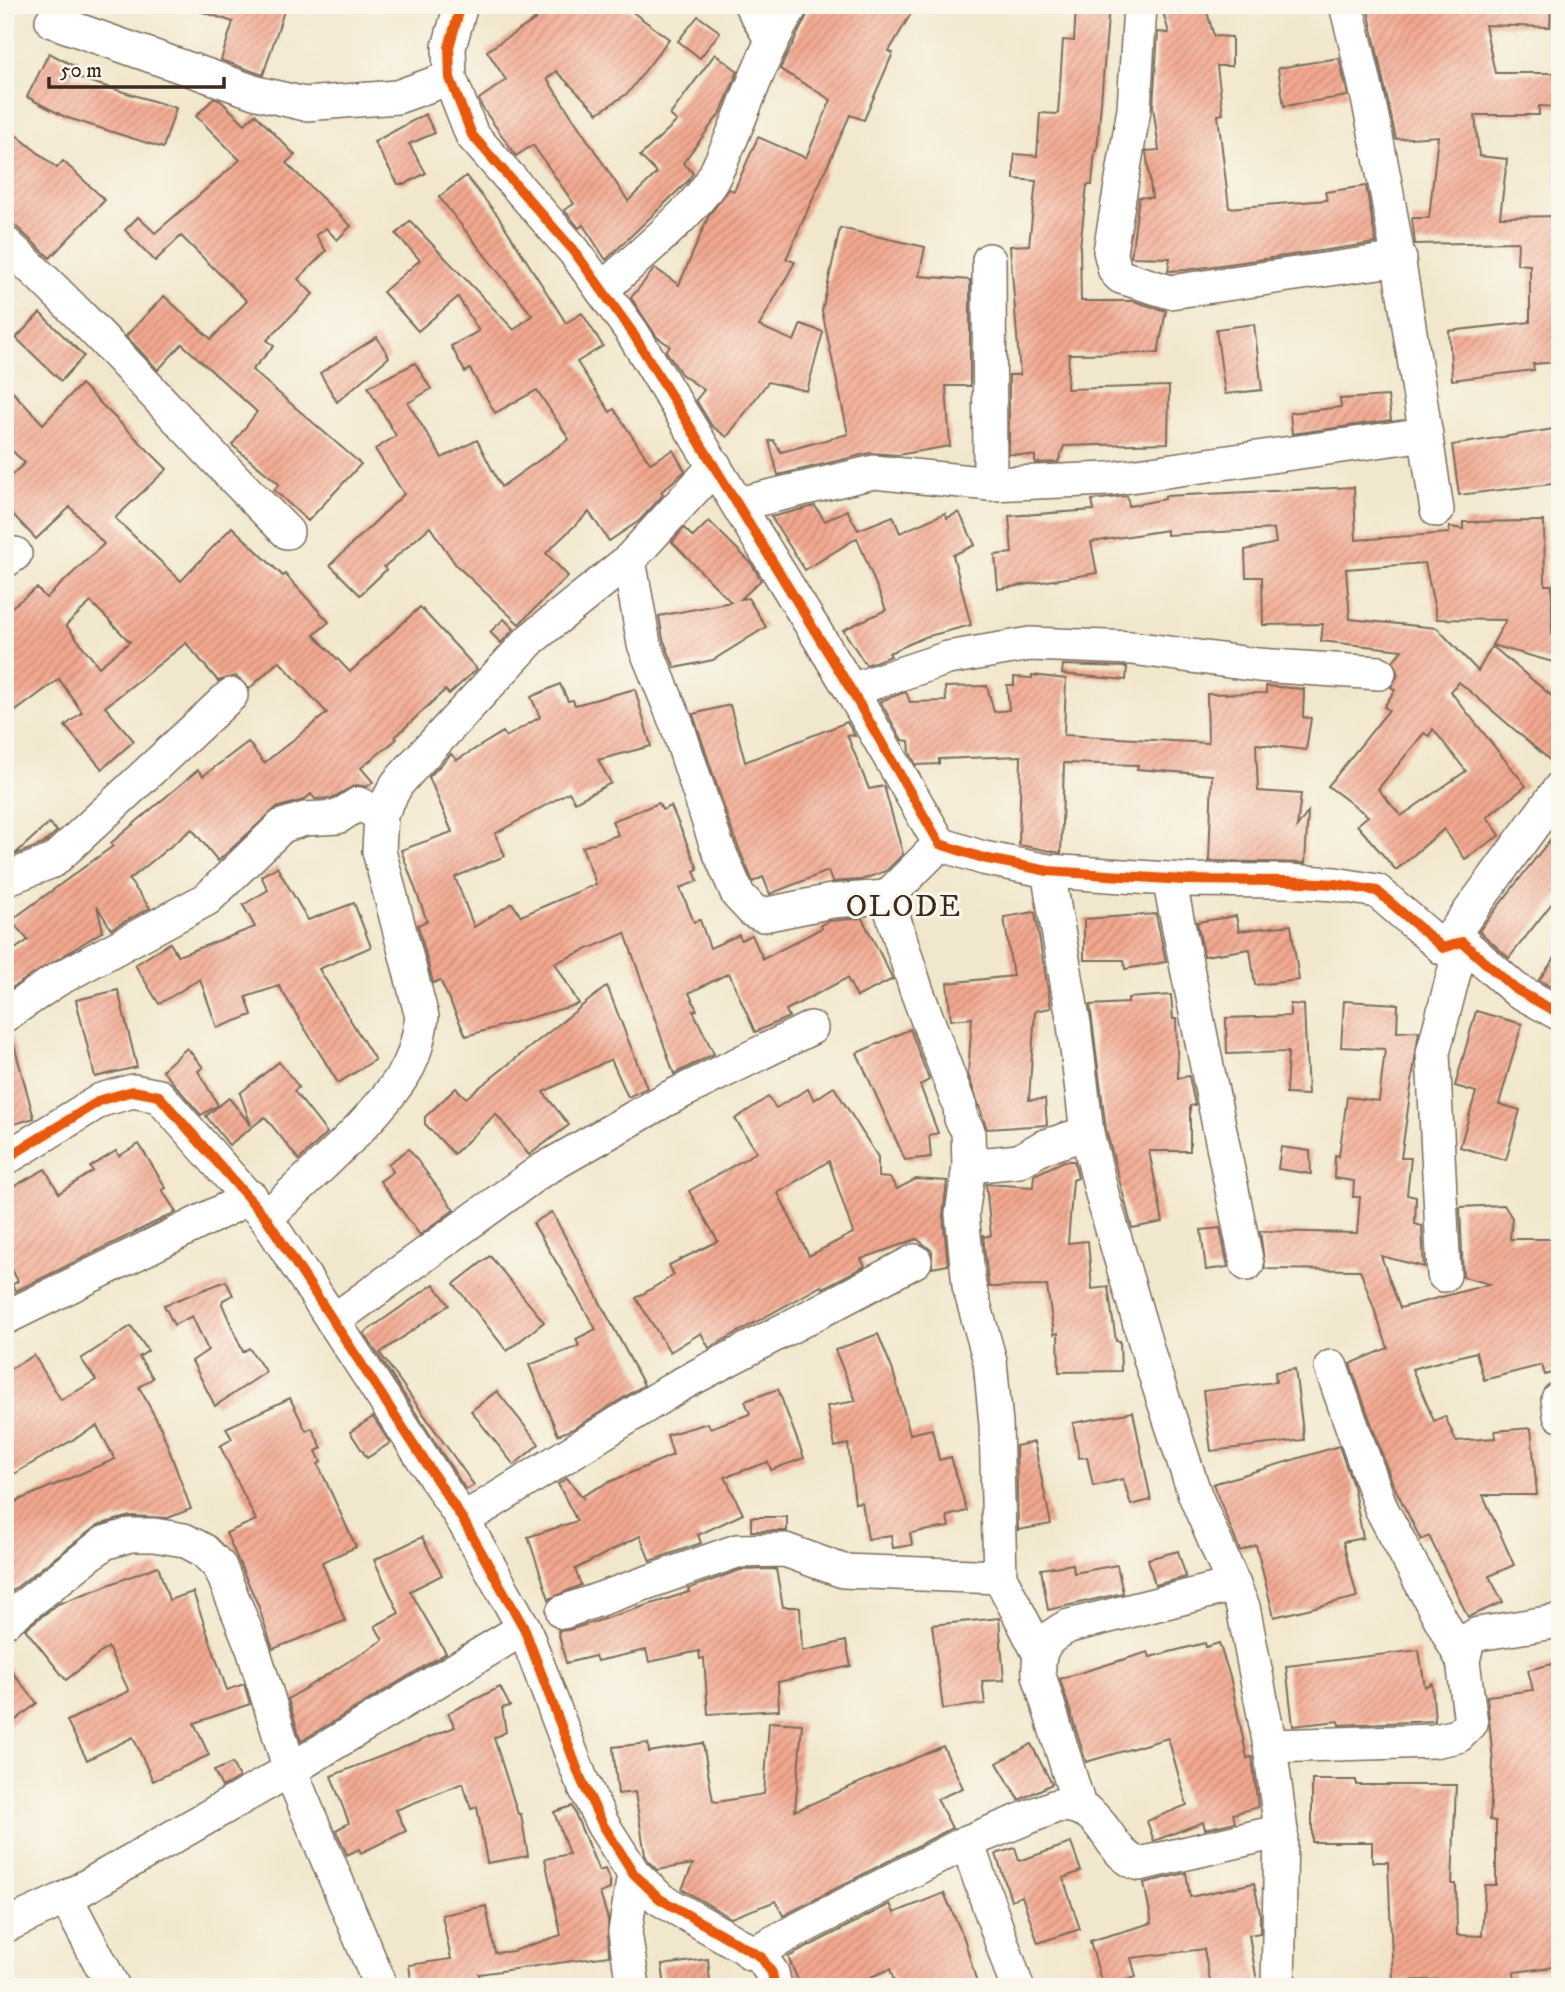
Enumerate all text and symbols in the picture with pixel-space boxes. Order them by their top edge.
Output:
scale bar [49,46,224,90]
text: 50 m [60,58,102,84]
district label: OLODE [846,889,962,926]

